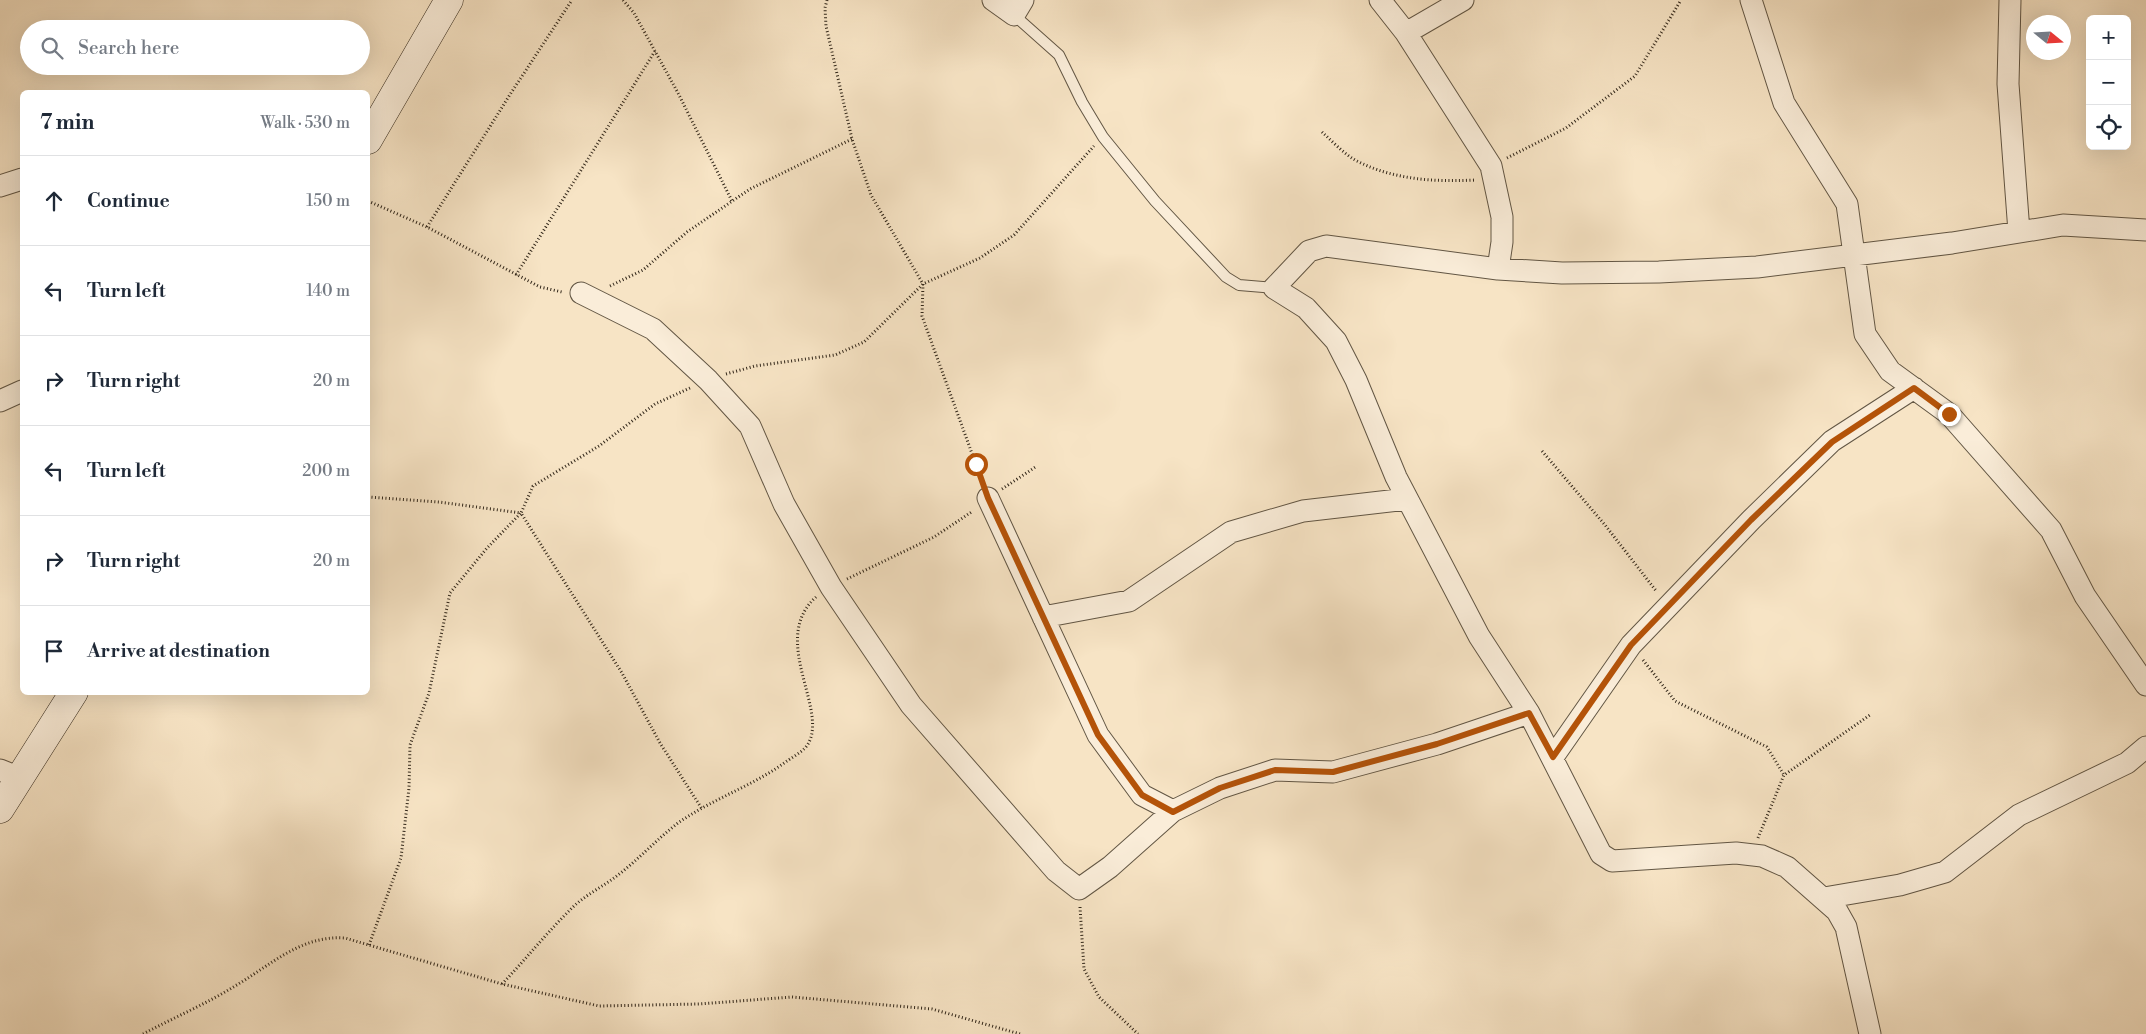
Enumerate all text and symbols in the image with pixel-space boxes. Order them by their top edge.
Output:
north arrow [2026,15,2071,60]
map controls [2086,15,2131,150]
button: + [2086,15,2131,60]
search box [20,20,370,75]
icon: search [38,34,66,62]
text: Search here [78,36,179,60]
button: − [2086,60,2131,105]
button: locate [2086,105,2131,150]
text: 7 min [40,110,94,136]
text: Walk · 530 m [261,113,350,133]
icon: ahead [40,187,68,215]
text: Continue [87,189,170,213]
text: 150 m [306,191,350,211]
icon: left [40,277,68,305]
text: Turn left [87,279,166,303]
text: 140 m [306,281,350,301]
icon: right [40,367,68,395]
text: Turn right [87,369,180,393]
text: 20 m [313,371,350,391]
route end [1938,403,1961,426]
route start [965,453,988,476]
icon: left [40,457,68,485]
text: Turn left [87,459,166,483]
text: 200 m [302,461,350,481]
icon: right [40,547,68,575]
text: Turn right [87,549,180,573]
text: 20 m [313,551,350,571]
icon: arrive [40,637,68,665]
text: Arrive at destination [87,639,270,663]

